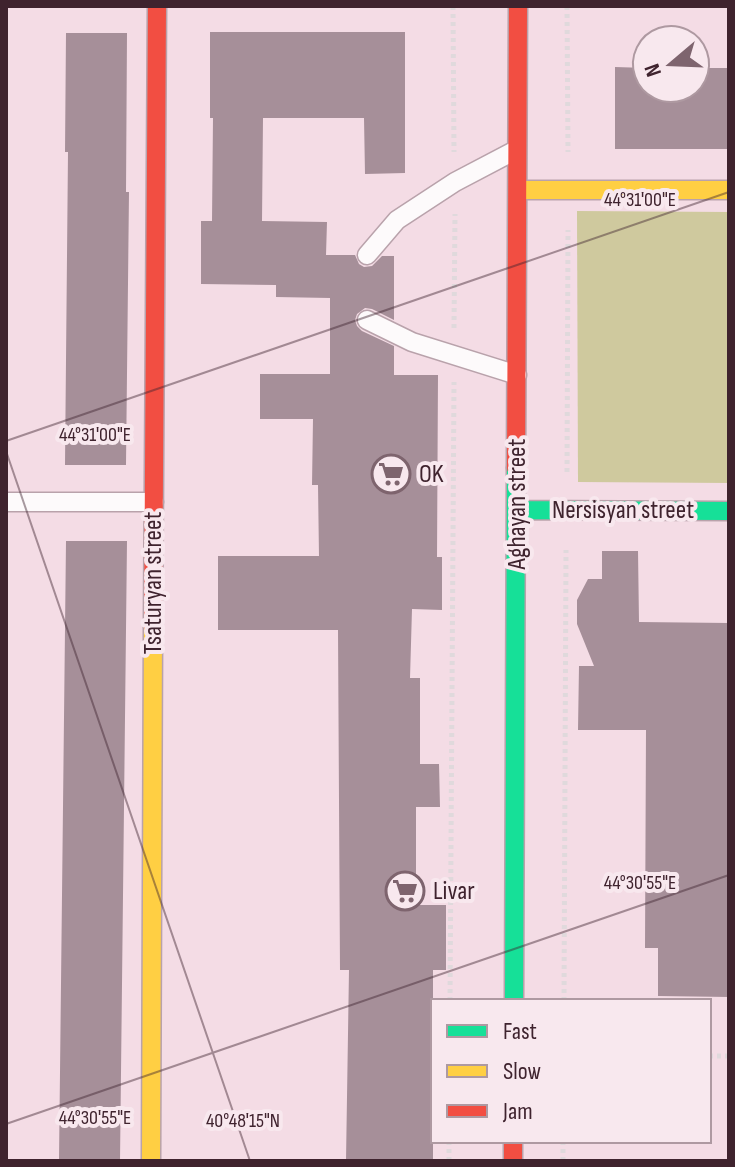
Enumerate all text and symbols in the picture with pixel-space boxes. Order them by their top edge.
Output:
north arrow [631,24,711,104]
text: N [639,60,668,80]
text: 44°31'00"E [604,188,676,212]
text: 44°31'00"E [59,423,131,447]
street label: Aghayan street [502,439,533,570]
supermarket icon: OK [370,453,412,495]
place label: OK [419,459,444,490]
street label: Nersisyan street [552,495,694,526]
street label: Tsaturyan street [138,512,169,654]
supermarket icon: Livar [384,870,426,912]
text: 44°30'55"E [604,871,676,895]
place label: Livar [433,876,475,907]
legend [431,999,711,1143]
text: Fast [503,1017,537,1046]
text: Slow [503,1057,541,1086]
text: Jam [502,1097,533,1126]
text: 44°30'55"E [59,1106,131,1130]
text: 40°48'15"N [206,1109,280,1133]

